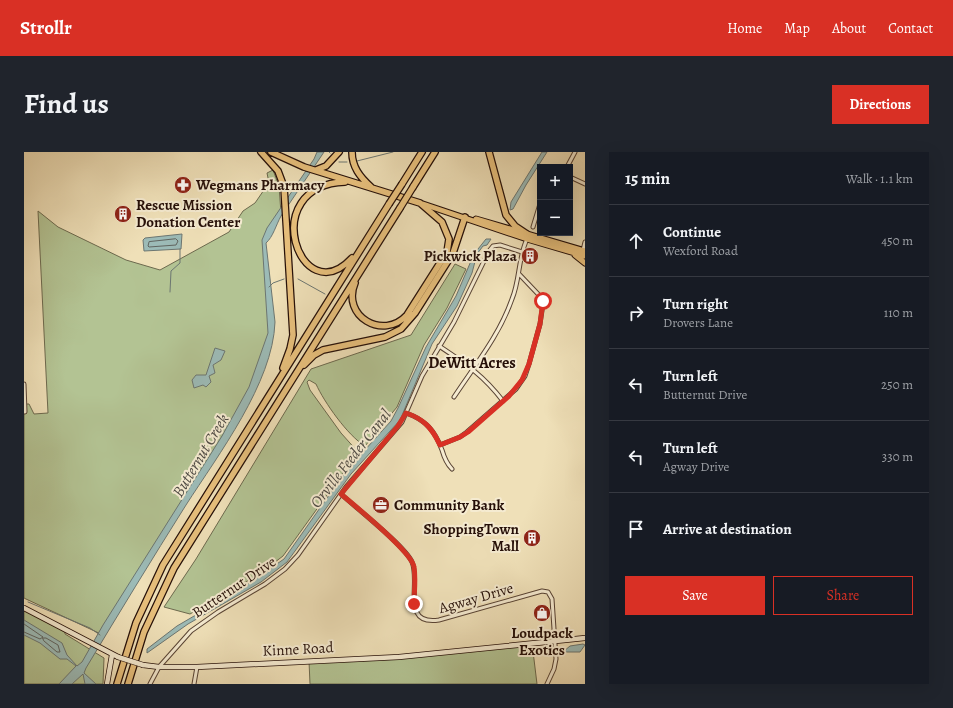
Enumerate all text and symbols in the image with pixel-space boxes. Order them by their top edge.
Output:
text: Strollr [20,15,72,41]
text: Home [727,19,762,38]
text: Map [784,19,810,38]
text: About [832,19,866,38]
text: Contact [888,19,933,38]
text: Find us [24,85,109,123]
button: Directions [832,85,929,124]
map controls [537,164,573,236]
button: + [537,164,573,200]
text: 15 min [625,167,670,190]
text: Walk · 1.1 km [846,170,913,187]
pharmacy icon: Wegmans Pharmacy [173,175,193,195]
place label: Wegmans Pharmacy [195,175,325,195]
place label: Rescue Mission Donation Center [136,195,240,232]
button: − [537,200,573,236]
building icon: Rescue Mission Donation Center [113,204,133,224]
text: Continue [663,222,721,242]
icon: ahead [625,230,647,252]
text: 450 m [881,232,913,249]
text: Wexford Road [663,242,738,259]
place label: Pickwick Plaza [424,246,518,266]
building icon: Pickwick Plaza [520,246,540,266]
route start [534,292,552,310]
text: Turn right [663,294,728,314]
icon: right [625,302,647,324]
text: 110 m [884,304,913,321]
text: Drovers Lane [663,314,733,331]
district label: DeWitt Acres [428,352,516,374]
text: Turn left [663,366,718,386]
icon: left [625,374,647,396]
text: 250 m [881,376,913,393]
text: Butternut Drive [663,386,747,403]
water label: Orville Feeder Canal [305,405,396,513]
water label: Butternut Creek [167,410,234,501]
text: Turn left [663,438,718,458]
icon: left [625,446,647,468]
text: 330 m [882,448,913,465]
text: Agway Drive [663,458,729,475]
office icon: Community Bank [371,495,391,515]
place label: Community Bank [394,495,505,515]
icon: arrive [625,518,647,540]
place label: ShoppingTown Mall [424,519,520,556]
text: Arrive at destination [663,519,792,539]
building icon: ShoppingTown Mall [522,528,542,548]
street label: Butternut Drive [188,551,280,623]
button: Save [625,576,765,615]
button: Share [773,576,913,615]
street label: Agway Drive [435,578,516,618]
route end [405,595,423,613]
shop icon: Loudpack Exotics [532,603,552,623]
place label: Loudpack Exotics [511,623,573,660]
street label: Kinne Road [262,637,335,661]

